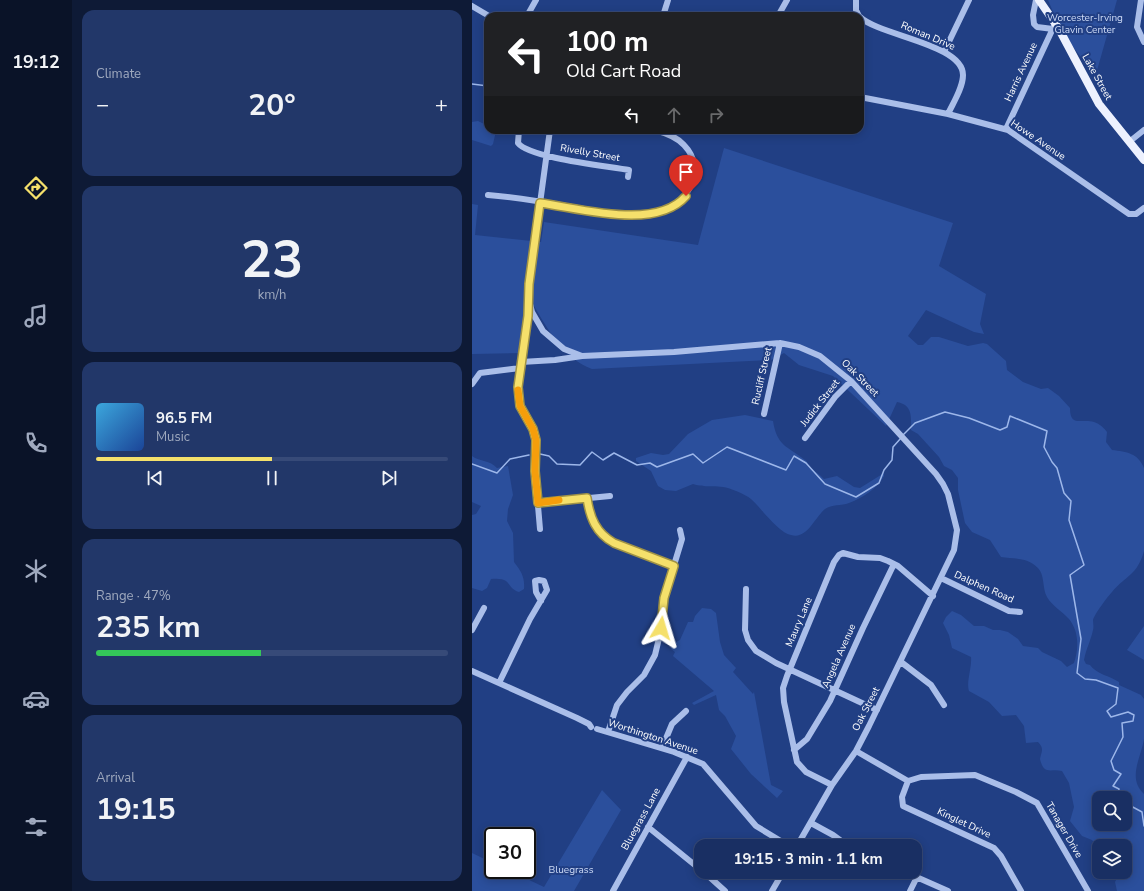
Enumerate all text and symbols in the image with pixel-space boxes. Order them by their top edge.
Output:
park label: Worcester-Irving Glavin Center [1047,11,1123,37]
street label: Roman Drive [899,18,957,54]
text: 100 m [566,23,649,61]
icon: left [500,28,552,80]
street label: Harris Avenue [1001,40,1041,104]
text: 19:12 [12,50,60,74]
street label: Lake Street [1079,51,1116,103]
text: Old Cart Road [566,59,681,83]
text: Climate [96,65,141,83]
text: 20° [248,85,296,126]
text: − [96,90,109,120]
text: + [435,90,448,120]
icon: left [621,104,643,126]
icon: ahead [663,104,685,126]
icon: right [705,104,727,126]
street label: Howe Avenue [1008,116,1068,164]
street label: Rivelly Street [559,141,621,165]
pin [669,155,703,196]
icon: arrive [675,161,697,183]
icon: directions [22,174,50,202]
text: 23 [241,224,303,295]
text: km/h [258,286,286,304]
icon: music [22,302,50,330]
street label: Rucliff Street [749,345,776,406]
street label: Oak Street [838,356,882,400]
street label: Judick Street [796,376,843,430]
text: 96.5 FM [156,408,212,428]
text: Music [156,428,190,446]
icon: phone [22,429,50,457]
icon: previous [144,467,166,489]
icon: pause [261,467,283,489]
icon: next [378,467,400,489]
icon: climate [22,557,50,585]
street label: Dalphen Road [952,568,1016,606]
text: Range · 47% [96,587,171,605]
street label: Maury Lane [782,595,816,649]
text: 235 km [96,607,201,648]
position arrow [640,607,682,649]
street label: Angela Avenue [819,622,859,690]
street label: Oak Street [849,684,883,733]
icon: car [22,685,50,713]
street label: Worthington Avenue [606,716,700,758]
text: Arrival [96,769,135,787]
street label: Bluegrass Lane [618,785,664,853]
text: 19:15 [96,789,175,830]
map controls [1092,791,1132,879]
button: search [1092,791,1132,831]
street label: Tanager Drive [1042,799,1086,861]
street label: Kinglet Drive [935,804,993,842]
icon: filters [22,813,50,841]
speed limit sign: 30 [484,827,536,879]
button: layers [1092,839,1132,879]
text: 19:15 · 3 min · 1.1 km [733,849,883,869]
park label: Bluegrass [549,863,594,877]

